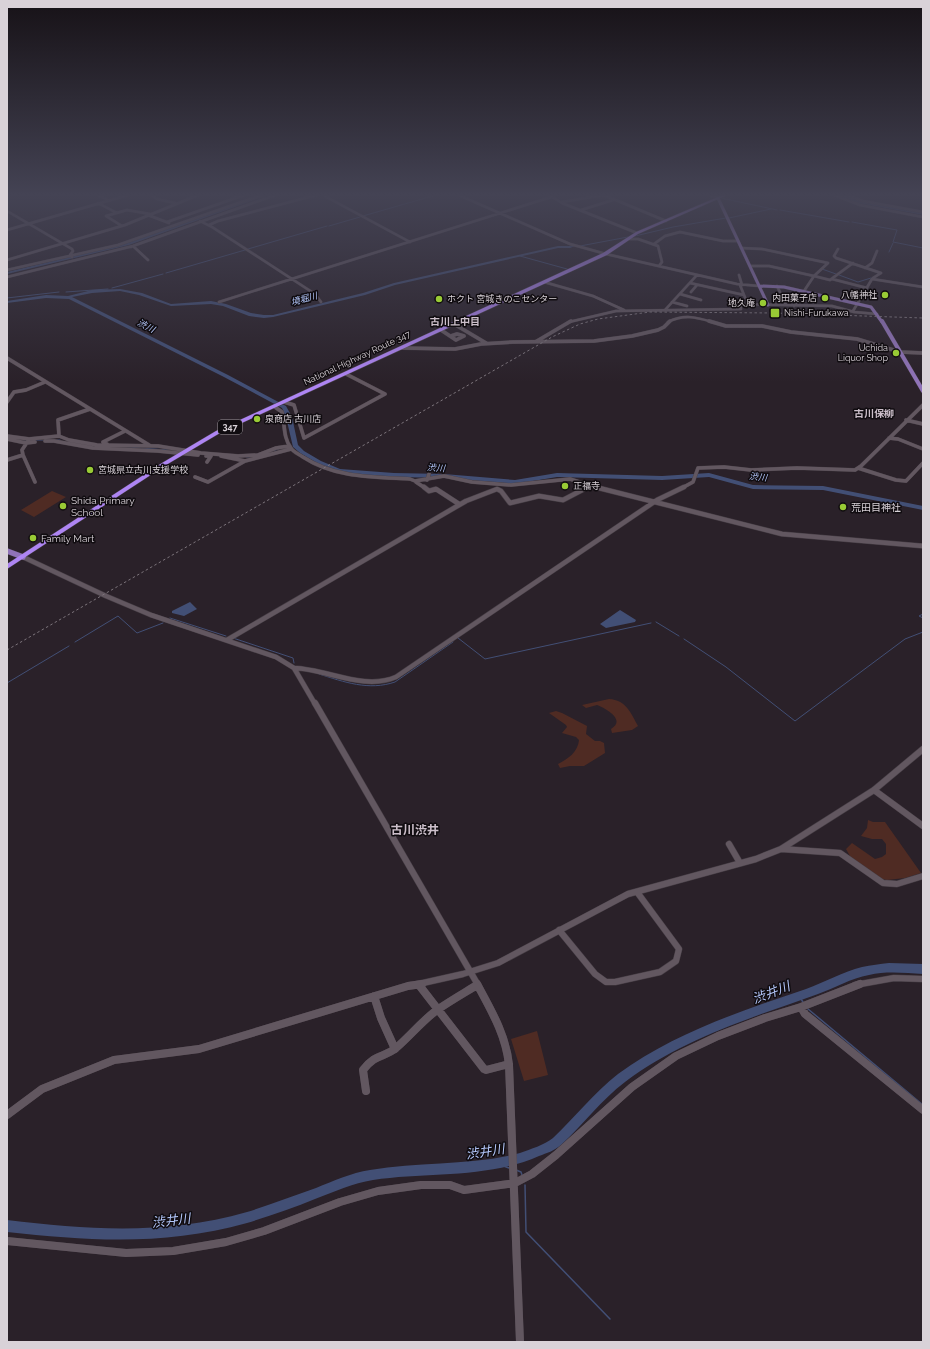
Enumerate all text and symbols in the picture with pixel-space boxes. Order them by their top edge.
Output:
water label: 境堀川 [290,290,319,307]
place label: 八幡神社 [841,290,877,300]
marker: 八幡神社 [880,290,890,300]
place label: 内田菓子店 [772,293,817,303]
marker: 内田菓子店 [820,293,830,303]
marker: ホクト 宮城きのこセンター [434,294,444,304]
place label: ホクト 宮城きのこセンター [447,294,557,304]
place label: 地久庵 [728,298,755,308]
marker: 地久庵 [758,298,768,308]
marker: Nishi-Furukawa [769,307,781,319]
place label: Nishi-Furukawa [784,308,849,318]
district label: 古川上中目 [430,316,480,327]
water label: 渋川 [136,317,157,335]
street label: National Highway Route 347 [302,329,412,387]
place label: Uchida Liquor Shop [838,343,888,363]
marker: Uchida Liquor Shop [891,348,901,358]
district label: 古川保柳 [854,408,894,419]
marker: 泉商店 古川店 [252,414,262,424]
place label: 泉商店 古川店 [265,414,321,424]
road number: 347 [218,420,242,434]
water label: 渋川 [427,462,446,474]
marker: 宮城県立古川支援学校 [85,465,95,475]
place label: 宮城県立古川支援学校 [98,465,188,475]
water label: 渋川 [749,471,768,483]
marker: 正福寺 [560,481,570,491]
place label: 正福寺 [573,481,600,491]
place label: Shida Primary School [71,495,135,518]
marker: Shida Primary School [58,501,68,511]
marker: 荒田目神社 [838,502,848,512]
place label: 荒田目神社 [851,502,901,513]
marker: Family Mart [28,533,38,543]
place label: Family Mart [41,533,95,544]
district label: 古川渋井 [391,823,439,837]
water label: 渋井川 [750,978,794,1006]
water label: 渋井川 [465,1141,507,1162]
water label: 渋井川 [151,1210,193,1230]

